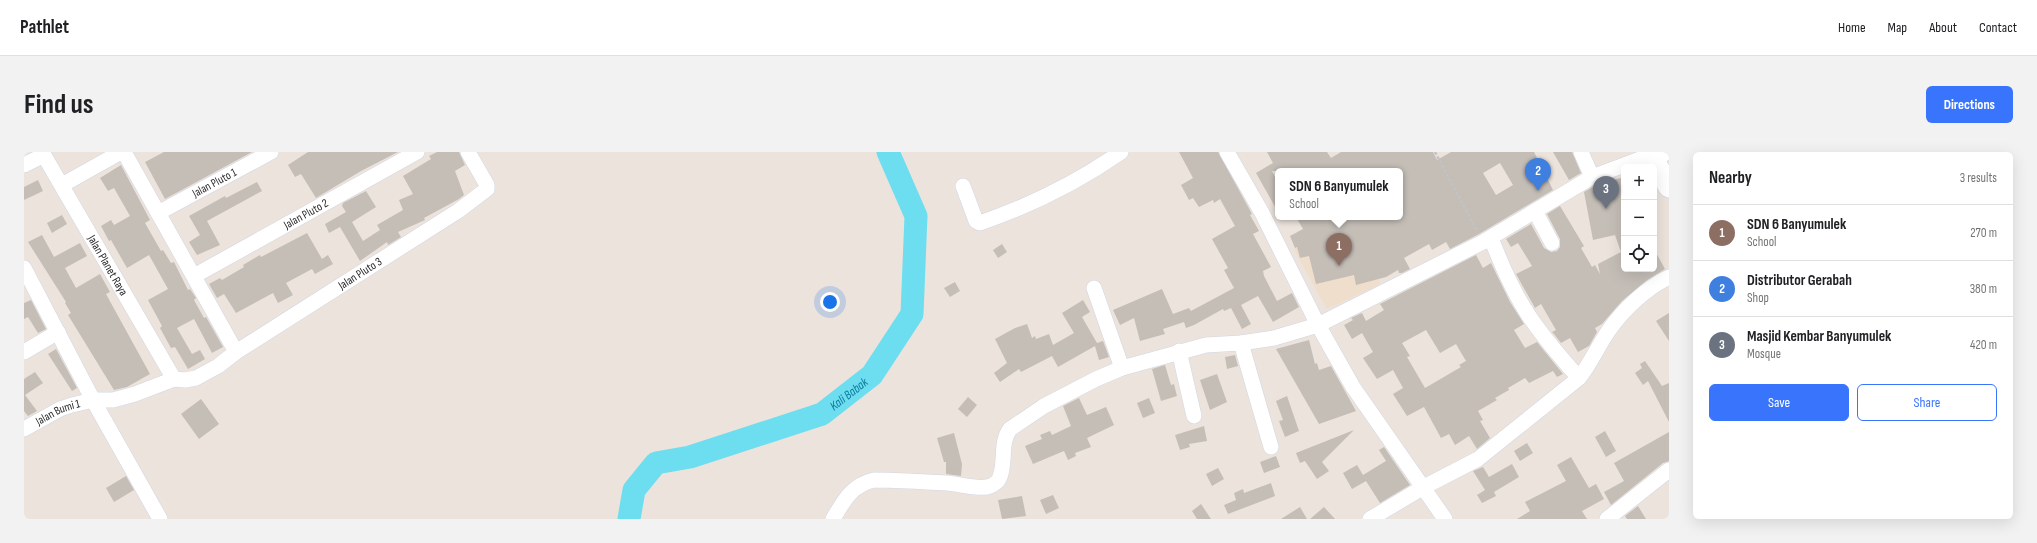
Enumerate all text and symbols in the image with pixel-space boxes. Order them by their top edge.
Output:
text: Pathlet [20,16,69,39]
text: Home [1838,19,1866,36]
text: Map [1888,19,1907,36]
text: About [1929,19,1957,36]
text: Contact [1979,19,2017,36]
button: Directions [1926,86,2013,123]
text: Find us [24,88,93,121]
pin: 2 [1525,158,1551,191]
map controls [1621,164,1657,272]
button: + [1621,164,1657,200]
street label: Jalan Pluto 1 [189,165,240,202]
popup [1275,168,1403,220]
text: Nearby [1709,168,1752,188]
text: 3 results [1960,170,1997,186]
pin: 3 [1593,176,1619,209]
text: SDN 6 Banyumulek [1289,177,1389,196]
street label: Jalan Pluto 2 [280,196,331,233]
text: School [1289,196,1319,212]
button: − [1621,200,1657,236]
text: SDN 6 Banyumulek [1747,215,1846,234]
text: 1 [1719,225,1725,241]
text: 270 m [1970,225,1997,241]
street label: Jalan Planet Raya [83,232,131,299]
pin: 1 [1326,233,1352,266]
text: School [1747,234,1777,250]
button: locate [1621,236,1657,272]
street label: Jalan Pluto 3 [335,254,385,294]
text: Distributor Gerabah [1747,271,1852,290]
text: 2 [1719,281,1725,297]
text: 380 m [1970,281,1997,297]
text: Shop [1747,290,1769,306]
your location [820,292,840,312]
text: Masjid Kembar Banyumulek [1747,327,1891,346]
text: 3 [1719,337,1725,353]
text: 420 m [1970,337,1997,353]
text: Mosque [1747,346,1781,362]
water label: Kali Babak [827,374,872,414]
button: Save [1709,384,1849,421]
button: Share [1857,384,1997,421]
street label: Jalan Bumi 1 [32,396,82,430]

